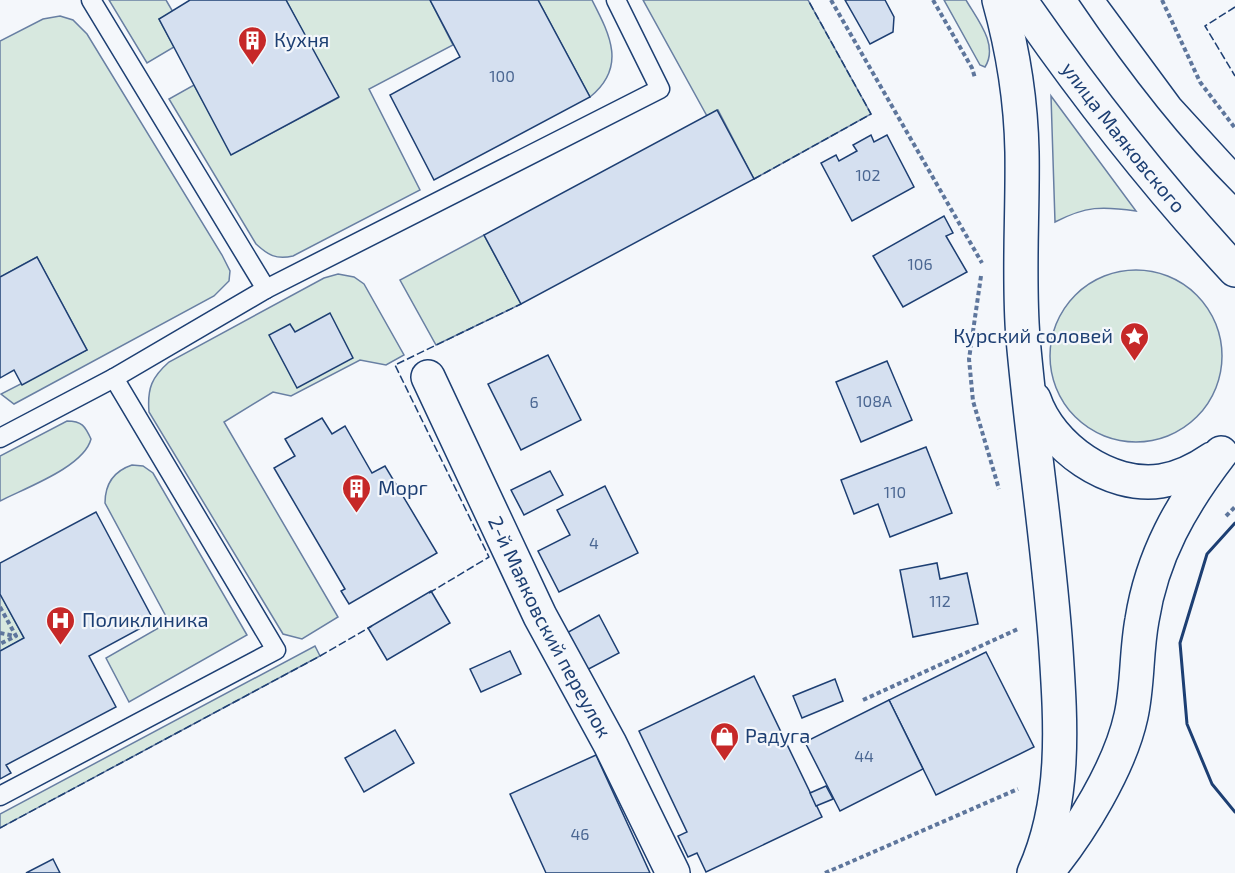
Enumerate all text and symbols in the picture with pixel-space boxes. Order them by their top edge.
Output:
building icon: Кухня [237,24,269,66]
place label: Кухня [274,27,329,52]
street label: улица Маяковского [1056,57,1191,217]
house number: 100 [489,66,515,85]
house number: 102 [855,165,881,184]
house number: 106 [907,254,933,273]
place icon: Курский соловей [1118,320,1150,362]
place label: Курский соловей [953,323,1113,348]
house number: 108А [856,391,892,410]
house number: 6 [529,392,539,411]
building icon: Морг [341,472,373,514]
place label: Морг [378,475,428,499]
house number: 110 [884,482,906,501]
street label: 2-й Маяковский переулок [484,512,617,742]
house number: 4 [589,533,599,552]
house number: 112 [929,591,951,610]
hospital icon: Поликлиника [45,604,77,646]
place label: Поликлиника [82,607,208,631]
shop icon: Радуга [708,720,740,762]
place label: Радуга [745,723,810,748]
house number: 44 [854,746,874,765]
house number: 46 [571,824,590,843]

